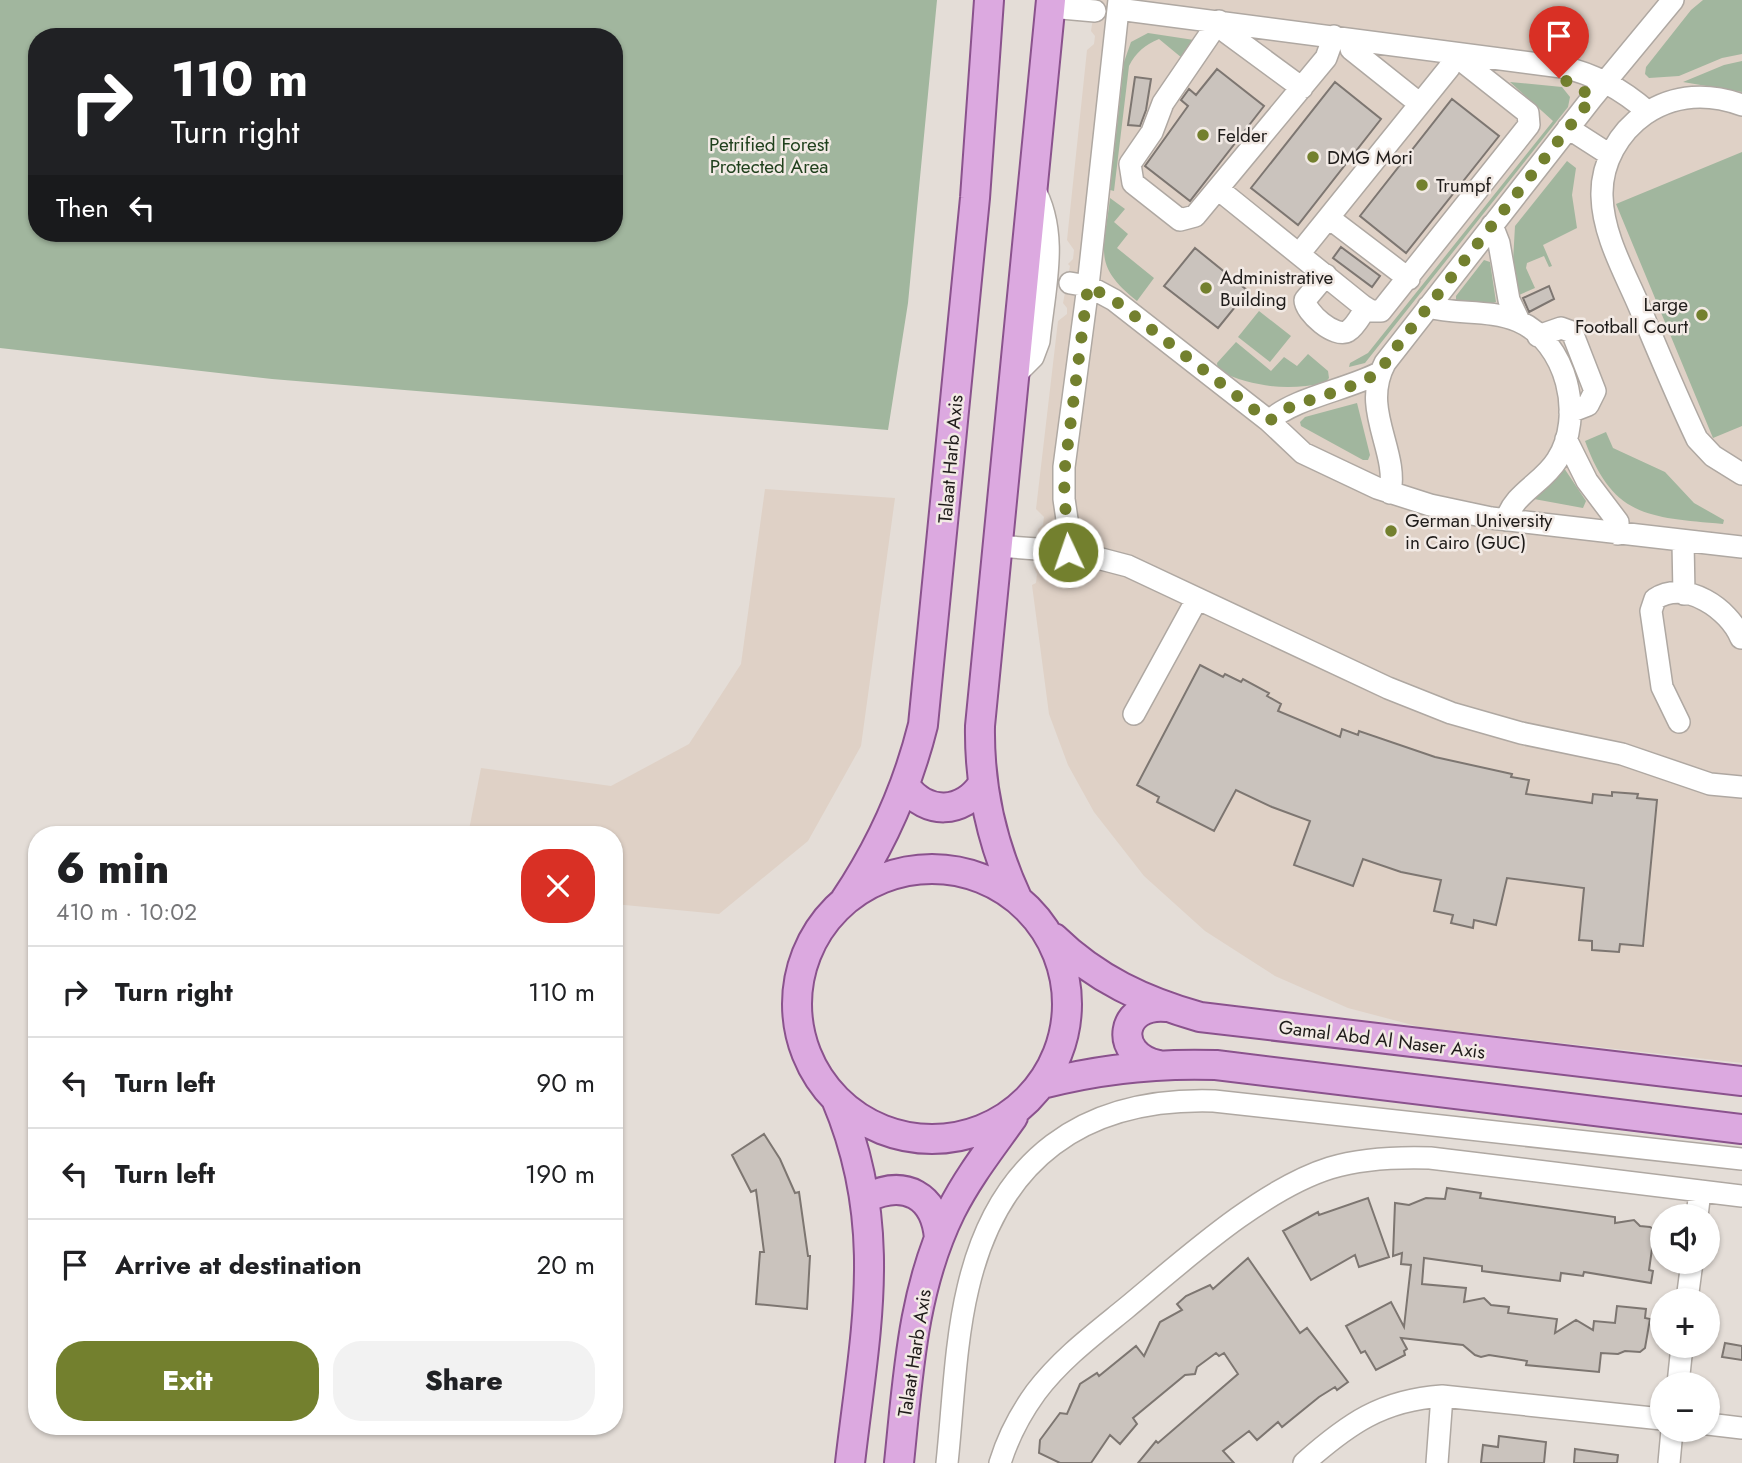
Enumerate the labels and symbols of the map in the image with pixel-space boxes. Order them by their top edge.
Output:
pin [1529,6,1589,78]
place label: Felder [1217,122,1268,149]
marker: Felder [1195,127,1211,143]
park label: Petrified Forest Protected Area [709,131,829,180]
place label: DMG Mori [1327,144,1413,171]
marker: DMG Mori [1305,149,1321,165]
place label: Trumpf [1436,172,1491,199]
marker: Trumpf [1414,177,1430,193]
place label: Administrative Building [1220,264,1333,313]
marker: Administrative Building [1198,280,1214,296]
place label: Large Football Court [1575,291,1688,340]
marker: Large Football Court [1694,307,1710,323]
street label: Talaat Harb Axis [931,393,970,524]
place label: German University in Cairo (GUC) [1405,507,1553,556]
position arrow [1031,515,1105,589]
marker: German University in Cairo (GUC) [1383,523,1399,539]
street label: Gamal Abd Al Naser Axis [1277,1013,1487,1066]
street label: Talaat Harb Axis [891,1287,938,1419]

